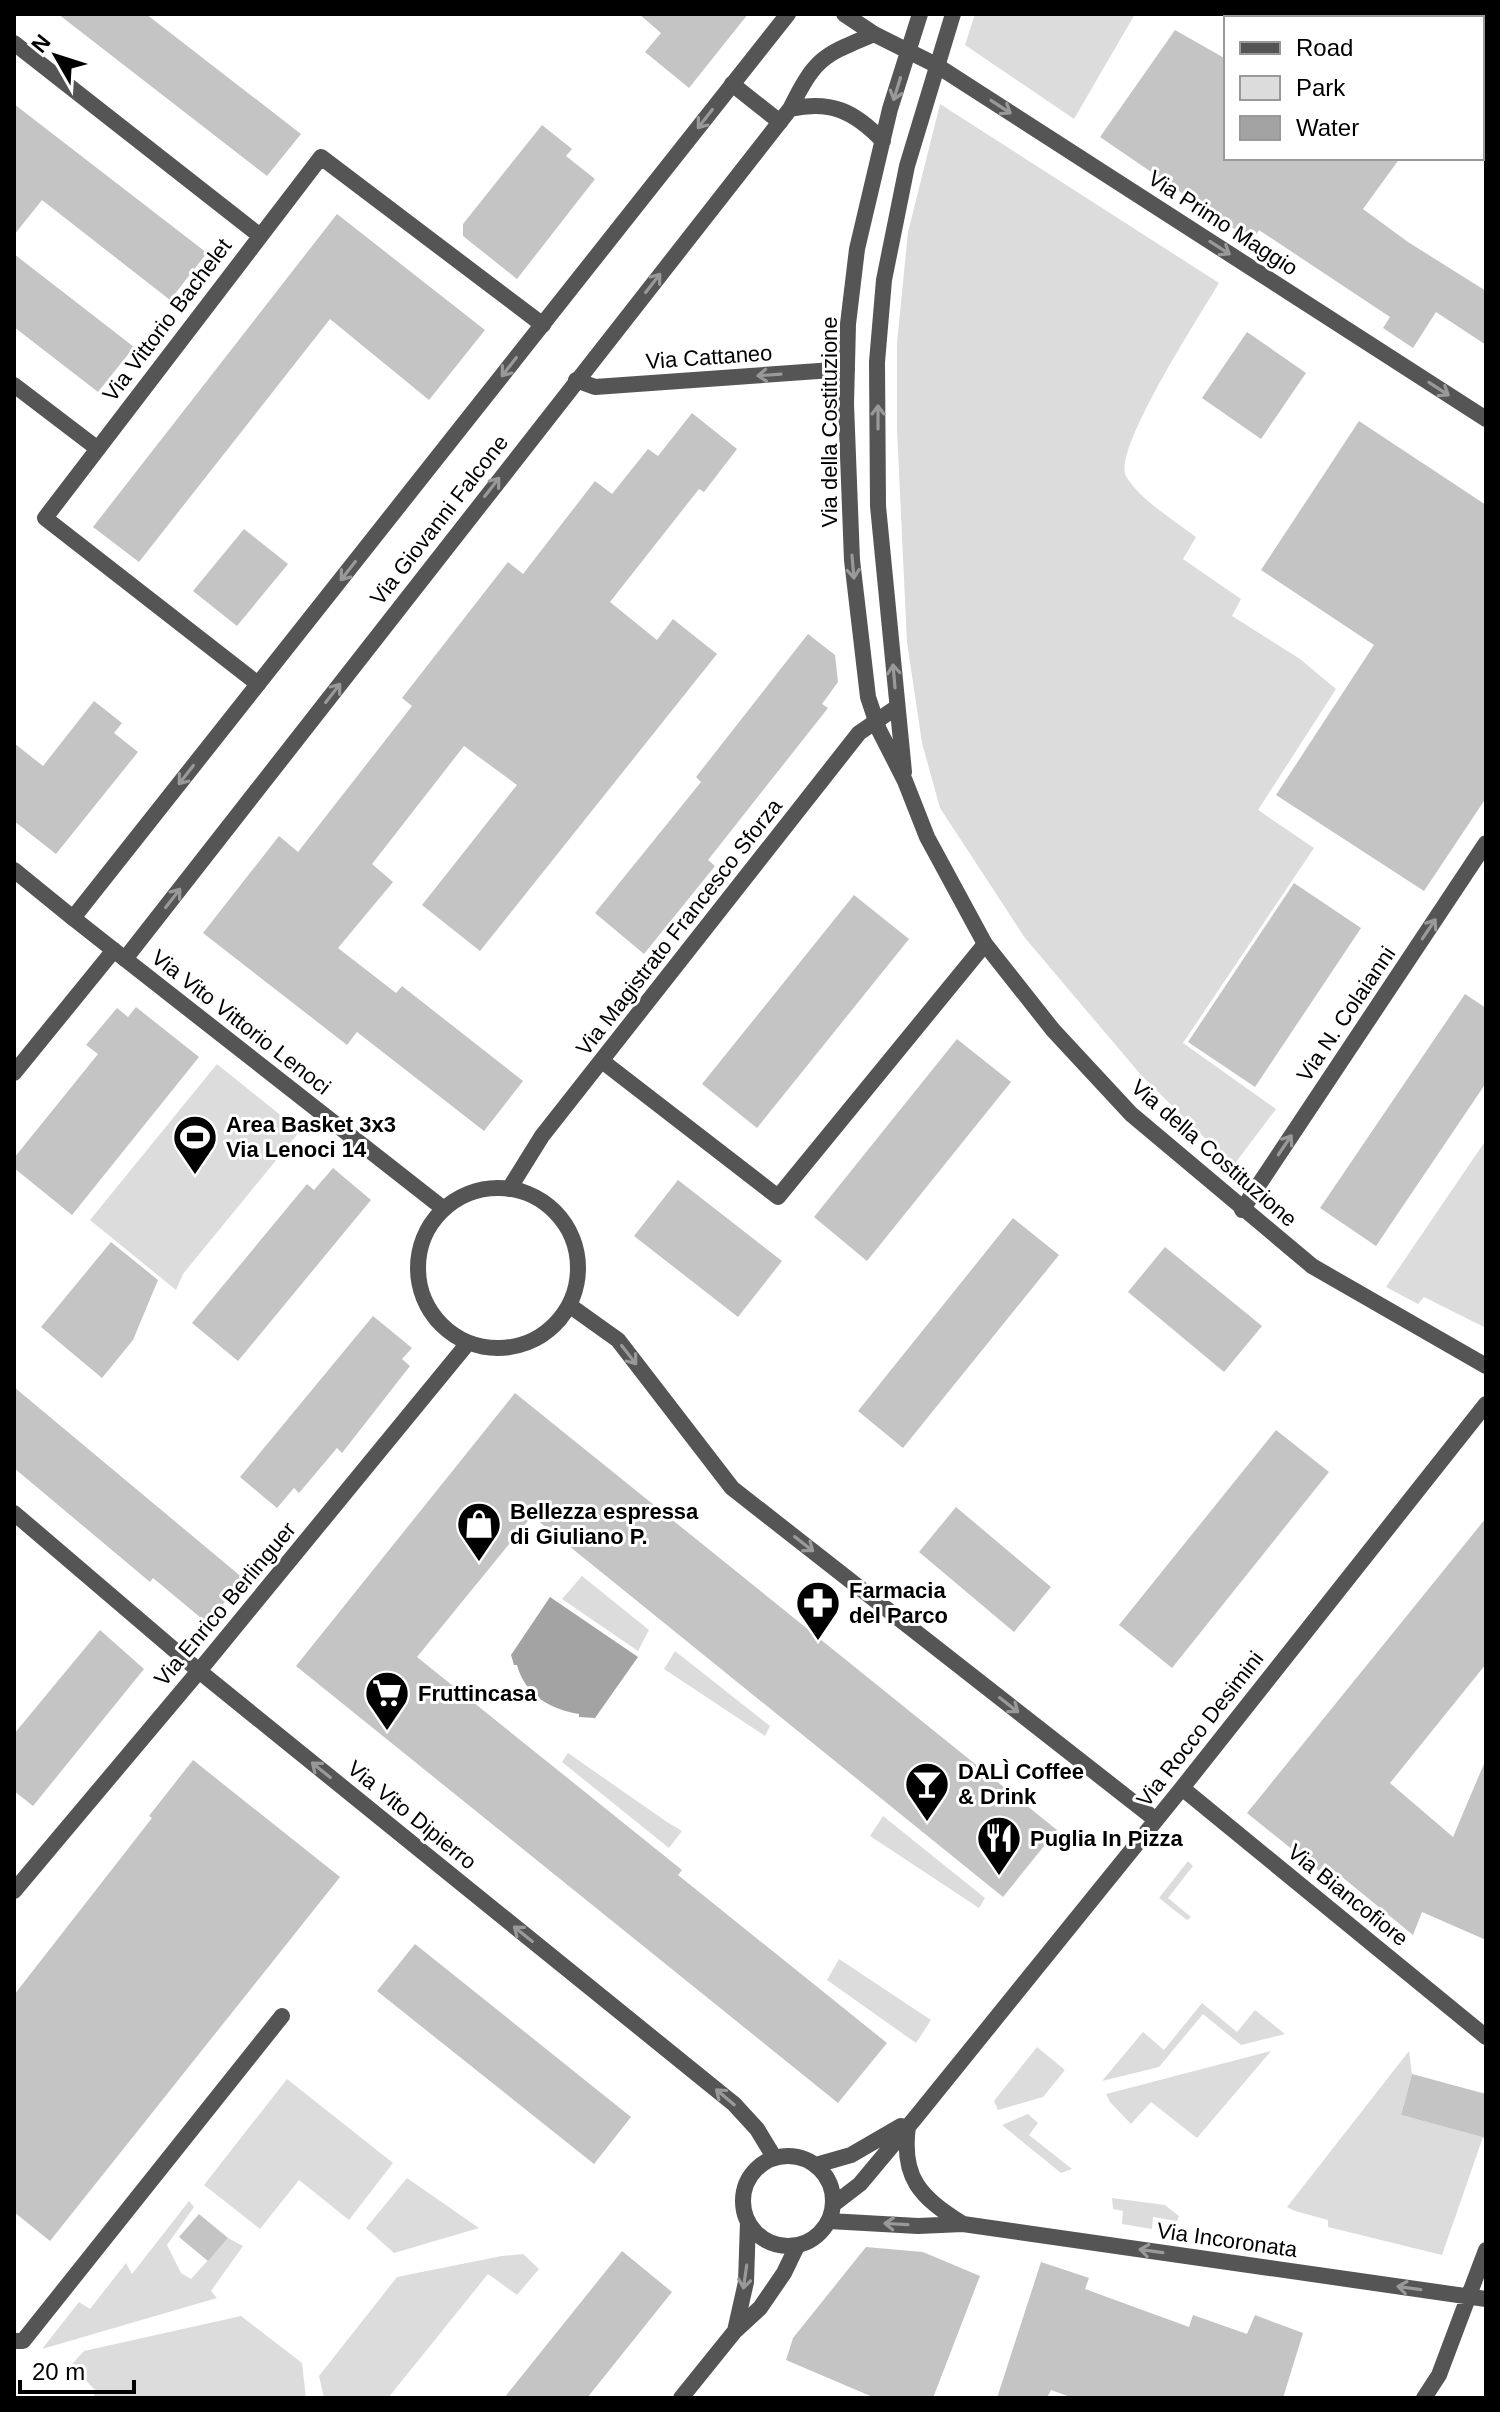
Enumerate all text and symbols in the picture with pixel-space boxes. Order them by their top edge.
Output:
north arrow [16,16,96,96]
legend [1224,16,1484,160]
text: N [26,30,56,58]
text: Road [1296,34,1353,61]
text: Park [1296,74,1346,101]
one-way arrow [888,76,903,101]
one-way arrow [990,99,1012,116]
one-way arrow [696,108,713,129]
text: Water [1296,114,1359,141]
street label: Via Primo Maggio [1144,165,1302,281]
street label: Via Vittorio Bachelet [98,234,236,406]
one-way arrow [1208,240,1231,256]
one-way arrow [644,273,662,294]
street label: Via della Costituzione [817,316,842,528]
street label: Via Cattaneo [645,340,773,374]
one-way arrow [501,356,518,377]
one-way arrow [756,368,783,383]
one-way arrow [1427,380,1449,397]
one-way arrow [870,404,886,431]
street label: Via Giovanni Falcone [365,430,513,610]
one-way arrow [484,477,501,499]
one-way arrow [845,553,860,580]
one-way arrow [339,560,356,581]
one-way arrow [887,663,902,690]
one-way arrow [324,682,341,704]
one-way arrow [177,764,195,785]
street label: Via Magistrato Francesco Sforza [571,793,787,1060]
one-way arrow [164,887,181,909]
one-way arrow [1421,918,1438,940]
street label: Via N. Colaianni [1292,942,1400,1086]
street label: Via Vito Vittorio Lenoci [147,944,335,1100]
street label: Via della Costituzione [1126,1074,1302,1232]
place label: Area Basket 3x3 Via Lenoci 14 [226,1112,396,1162]
sports icon: Area Basket 3x3 Via Lenoci 14 [171,1113,219,1176]
one-way arrow [1278,1134,1294,1157]
one-way arrow [620,1344,638,1365]
place label: Bellezza espressa di Giuliano P. [510,1499,699,1549]
shop icon: Bellezza espressa di Giuliano P. [455,1500,503,1563]
street label: Via Enrico Berlinguer [149,1517,301,1691]
one-way arrow [793,1536,814,1553]
place label: Farmacia del Parco [849,1578,948,1628]
pharmacy icon: Farmacia del Parco [794,1579,842,1642]
street label: Via Rocco Desimini [1132,1646,1268,1812]
supermarket icon: Fruttincasa [363,1669,411,1732]
place label: Fruttincasa [418,1681,537,1706]
one-way arrow [998,1696,1019,1713]
street label: Via Vito Dipierro [343,1756,481,1874]
place label: DALÌ Coffee & Drink [958,1759,1084,1809]
bar icon: DALÌ Coffee & Drink [903,1760,951,1823]
one-way arrow [311,1761,332,1779]
restaurant icon: Puglia In Pizza [975,1814,1023,1877]
place label: Puglia In Pizza [1030,1826,1184,1851]
street label: Via Biancofiore [1283,1839,1413,1951]
one-way arrow [513,1925,534,1943]
one-way arrow [715,2089,736,2106]
one-way arrow [883,2217,910,2232]
street label: Via Incoronata [1155,2218,1300,2262]
one-way arrow [1139,2243,1165,2258]
one-way arrow [737,2263,752,2289]
one-way arrow [1397,2280,1422,2295]
scale bar [20,2344,134,2394]
text: 20 m [32,2358,85,2385]

